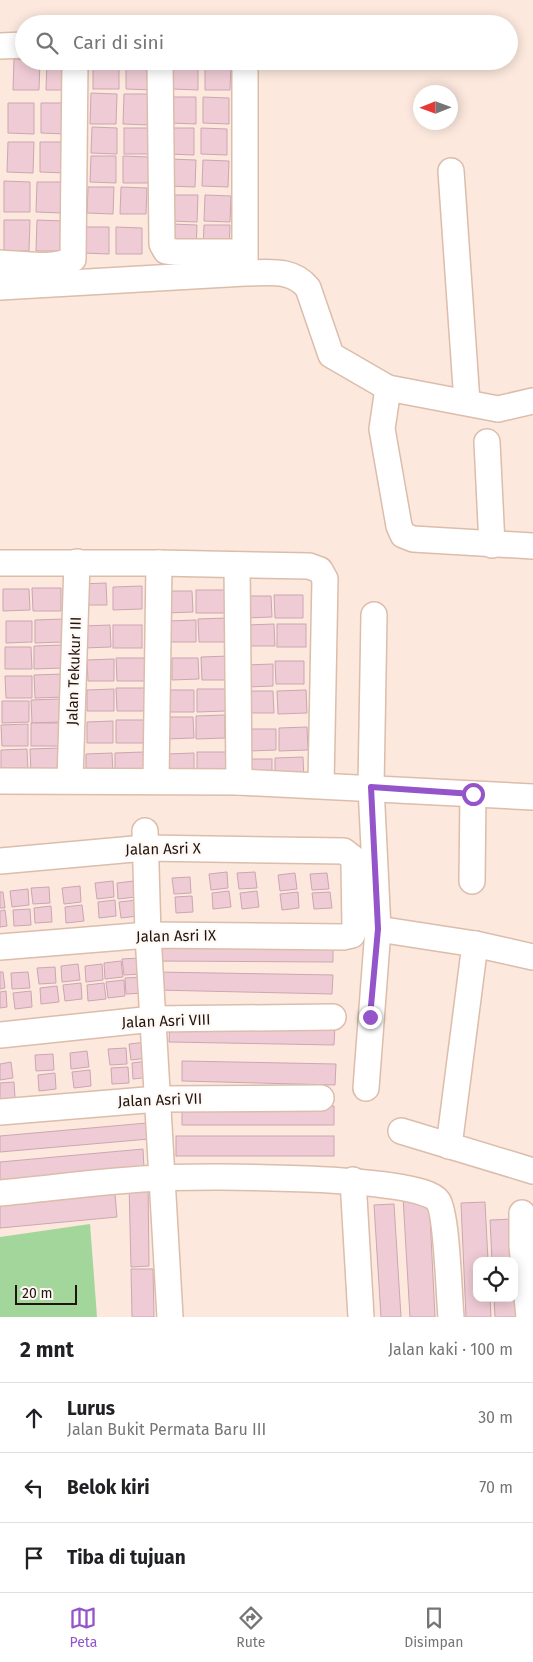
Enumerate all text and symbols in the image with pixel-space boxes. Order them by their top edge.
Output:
search box [15,15,518,70]
icon: search [33,29,61,57]
text: Cari di sini [73,31,164,54]
north arrow [413,85,458,130]
street label: Jalan Tekukur III [63,616,85,726]
route start [462,783,485,806]
street label: Jalan Asri X [125,839,202,859]
street label: Jalan Asri IX [136,926,217,946]
route end [359,1006,382,1029]
street label: Jalan Asri VIII [121,1010,211,1032]
street label: Jalan Asri VII [117,1090,203,1110]
map controls [473,1257,518,1302]
button: locate [473,1257,518,1302]
scale bar [15,1282,78,1305]
text: 20 m [22,1285,52,1302]
text: 2 mnt [20,1337,74,1363]
text: Jalan kaki · 100 m [388,1340,513,1359]
text: Lurus [67,1397,115,1420]
icon: ahead [20,1404,48,1432]
text: 30 m [478,1408,513,1427]
text: Jalan Bukit Permata Baru III [67,1420,266,1439]
icon: left [20,1474,48,1502]
text: Belok kiri [67,1476,150,1499]
text: 70 m [479,1478,513,1497]
icon: arrive [20,1544,48,1572]
text: Tiba di tujuan [67,1546,186,1569]
tab: Peta [69,1604,97,1651]
tab: Rute [236,1604,265,1651]
tab: Disimpan [404,1604,464,1651]

